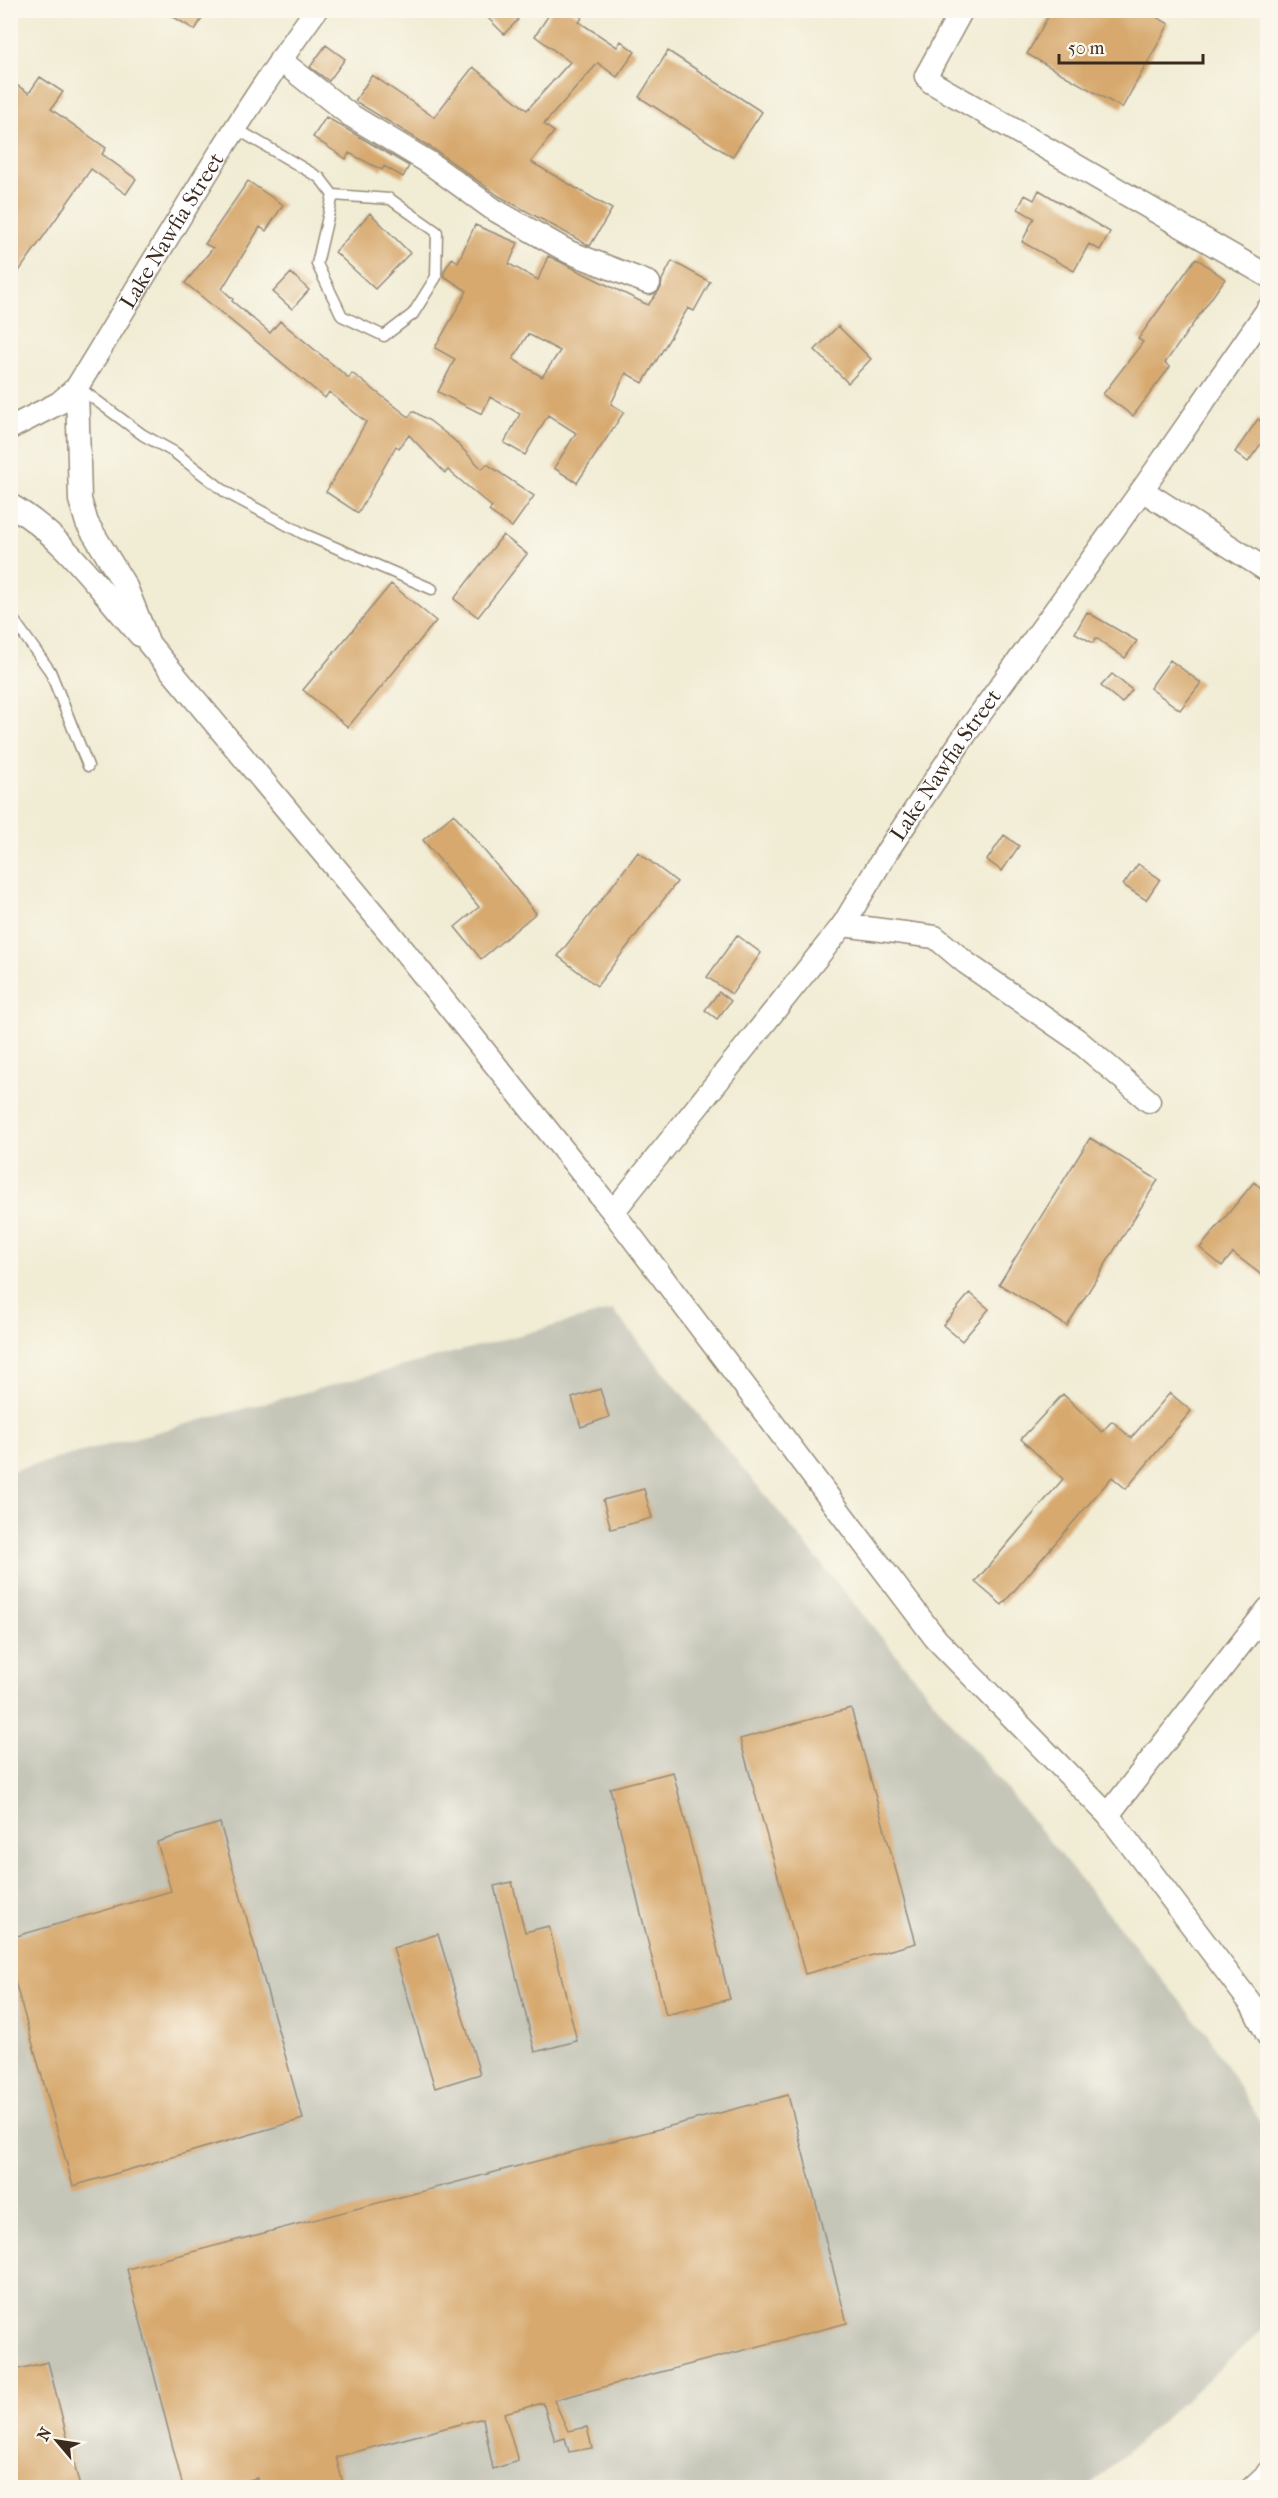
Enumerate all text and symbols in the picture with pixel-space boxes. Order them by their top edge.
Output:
scale bar [1059,27,1203,65]
text: 50 m [1068,38,1105,59]
street label: Lake Nawfia Street [115,148,230,313]
street label: Lake Nawfia Street [885,684,1007,846]
north arrow [27,2411,87,2471]
text: N [33,2423,56,2444]

